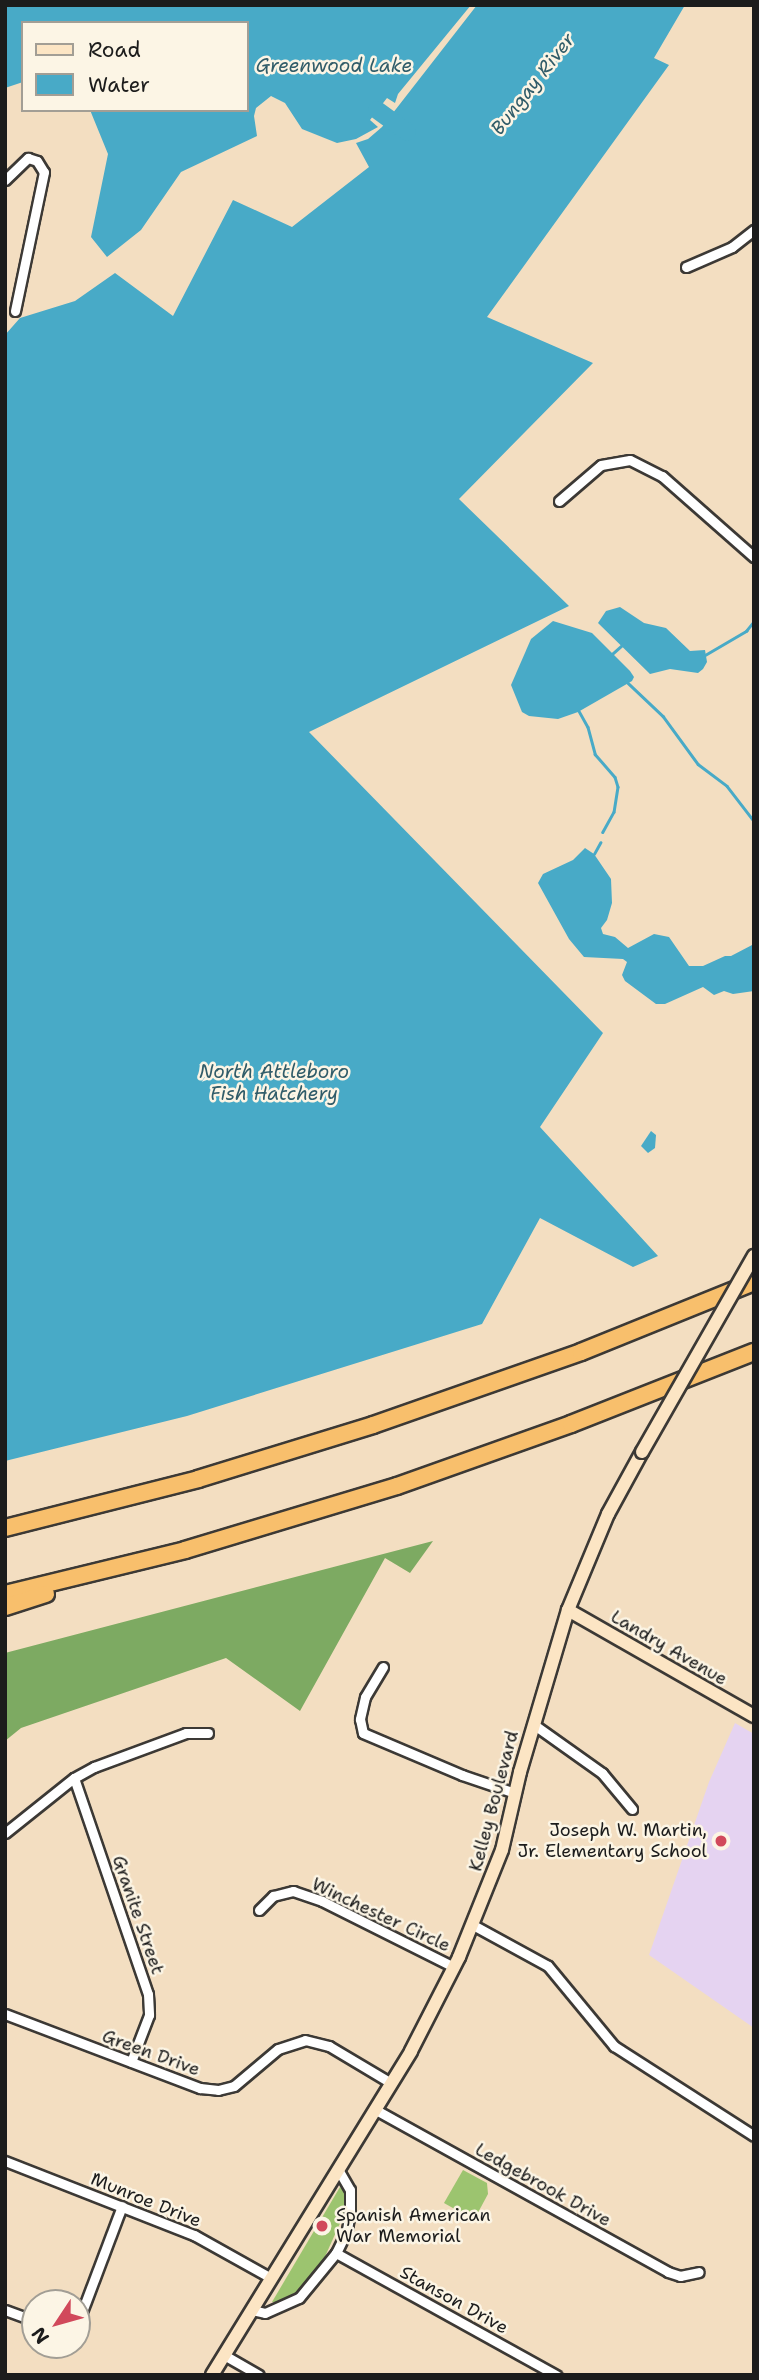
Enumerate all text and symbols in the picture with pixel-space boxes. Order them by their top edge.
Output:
legend [21,21,248,112]
water label: Bungay River [486,29,580,139]
text: Road [88,36,141,64]
water label: Greenwood Lake [256,55,412,77]
text: Water [88,71,150,99]
water label: North Attleboro Fish Hatchery [199,1061,349,1105]
street label: Landry Avenue [607,1606,731,1690]
street label: Kelley Boulevard [465,1728,523,1874]
place label: Joseph W. Martin, Jr. Elementary School [517,1820,707,1862]
marker: Joseph W. Martin, Jr. Elementary School [713,1833,729,1849]
street label: Granite Street [108,1853,168,1977]
street label: Winchester Circle [308,1873,454,1957]
street label: Green Drive [99,2025,203,2081]
street label: Ledgebrook Drive [471,2139,615,2231]
street label: Munroe Drive [88,2168,204,2232]
place label: Spanish American War Memorial [336,2205,490,2248]
marker: Spanish American War Memorial [314,2218,330,2234]
street label: Stanson Drive [396,2261,512,2339]
north arrow [21,2289,91,2359]
text: N [26,2322,55,2349]

